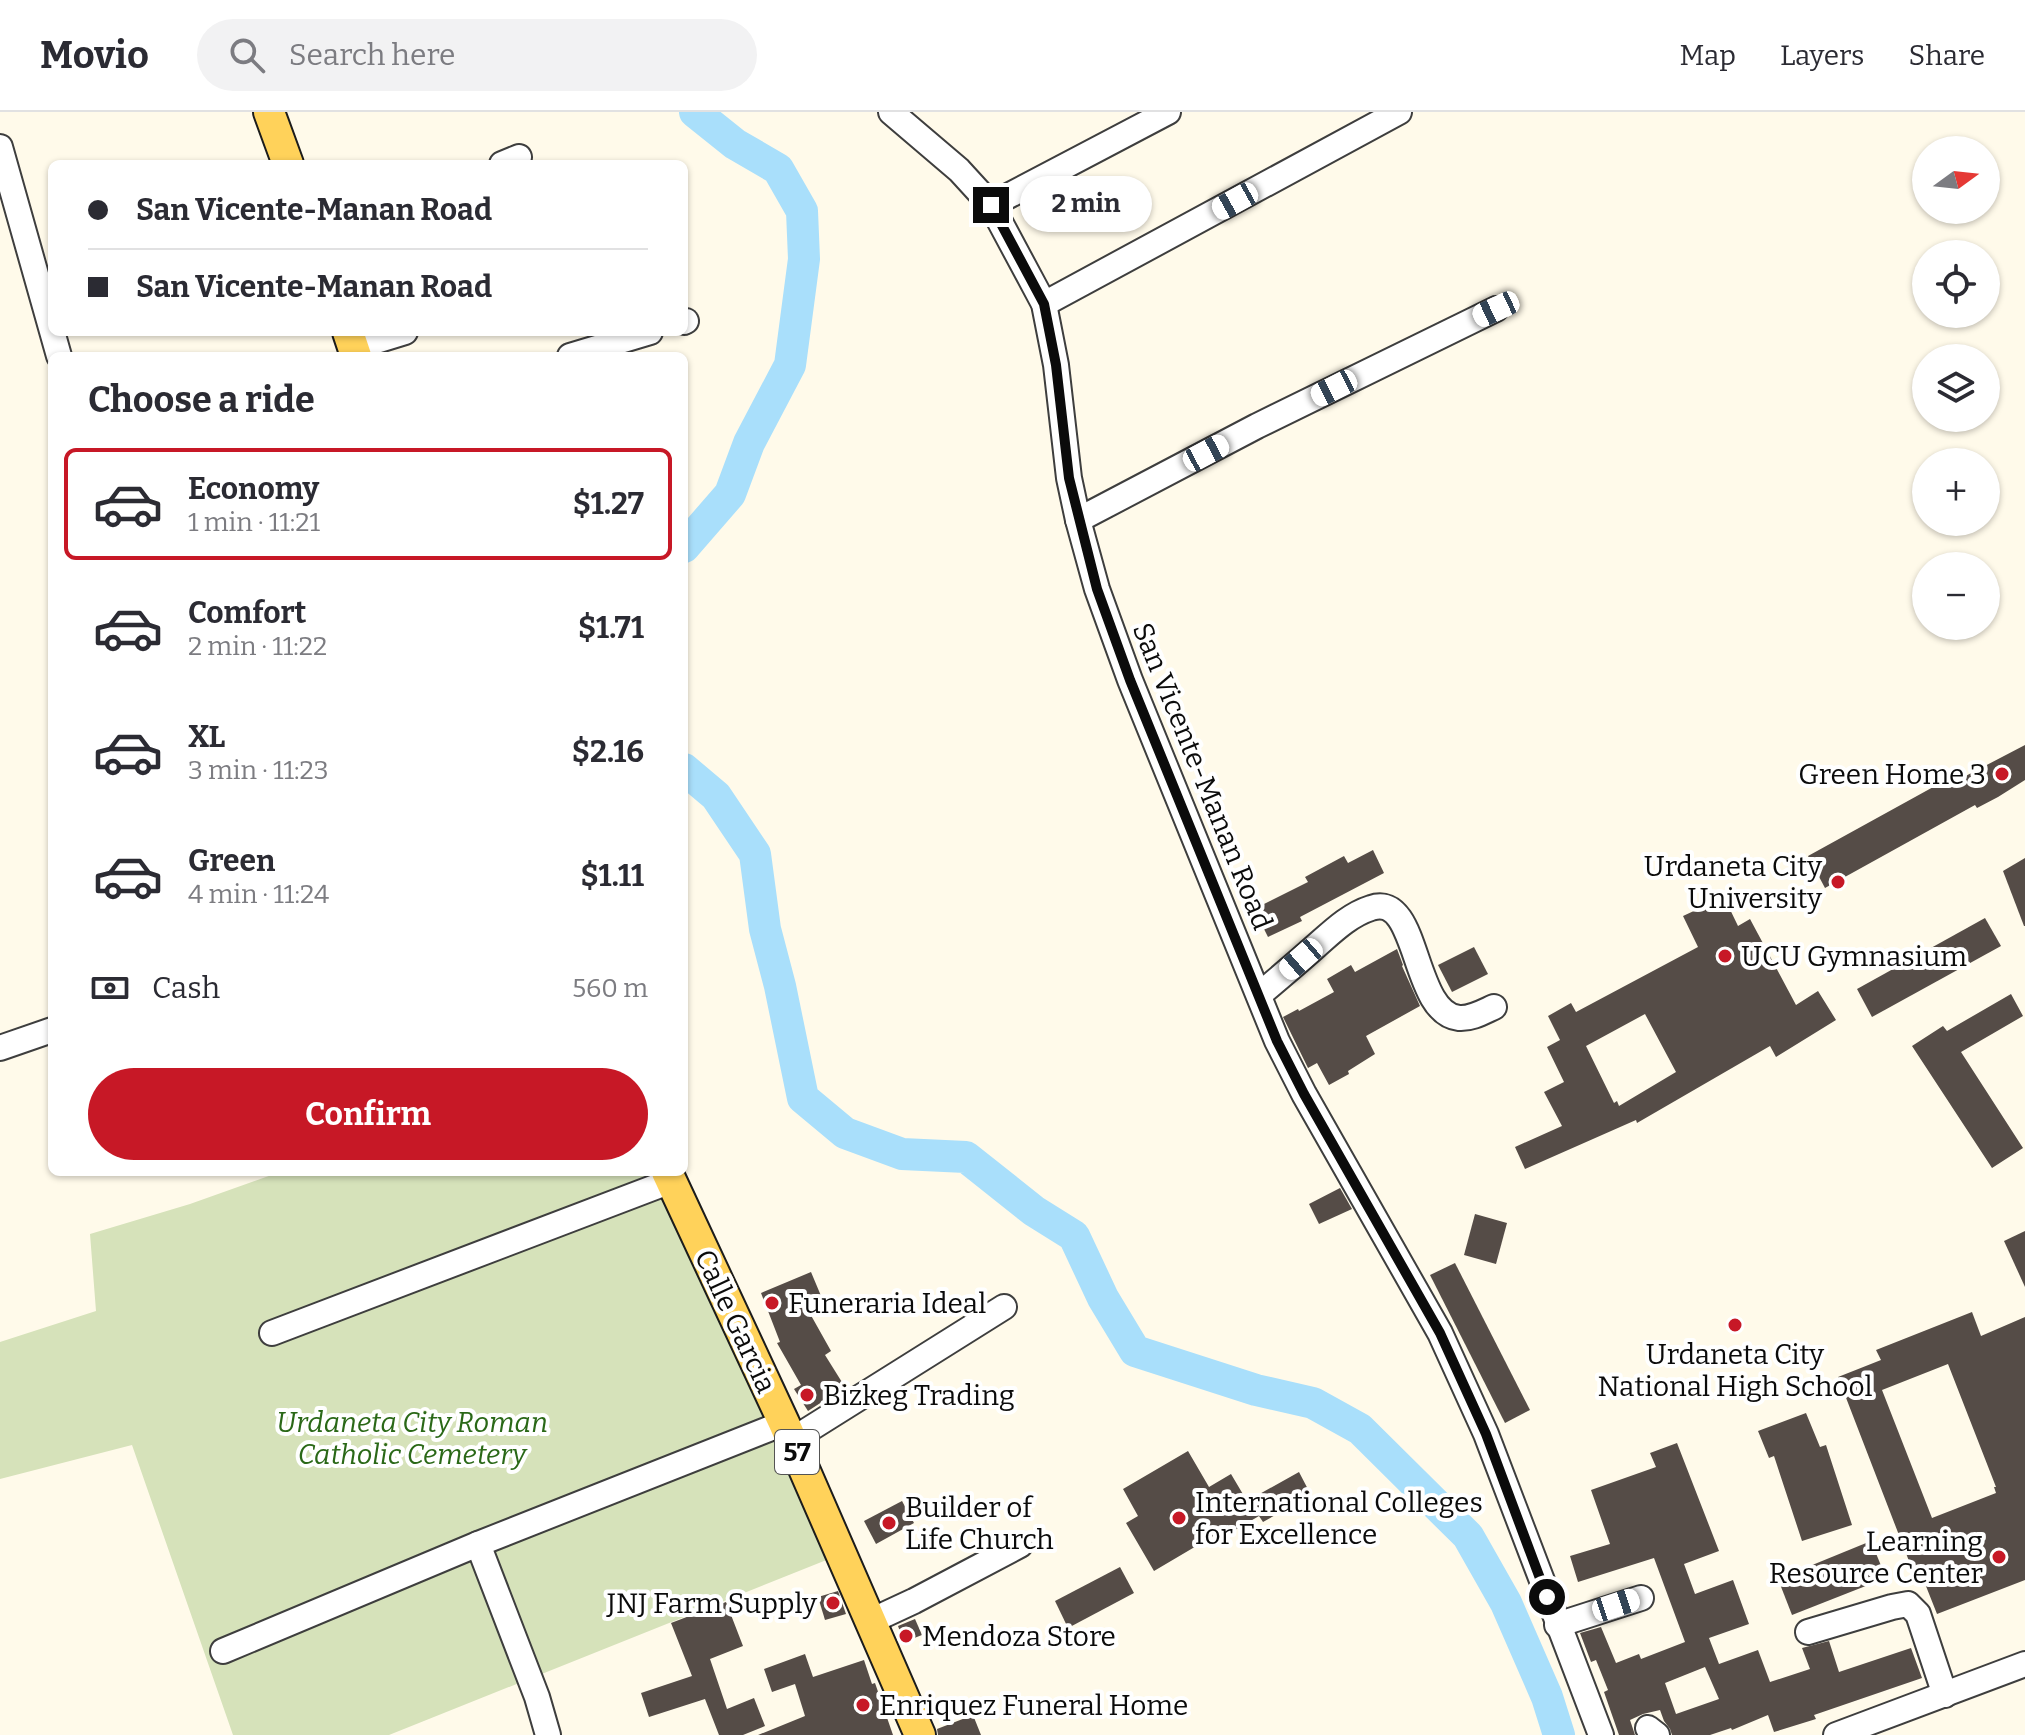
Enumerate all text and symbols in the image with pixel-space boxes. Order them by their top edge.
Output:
search box [197,19,757,91]
text: Movio [40,32,149,78]
icon: search [225,33,269,77]
text: Search here [289,37,455,73]
text: Map [1679,39,1736,72]
text: Layers [1780,39,1864,72]
text: Share [1908,39,1985,72]
north arrow [1912,136,2000,224]
map controls [1912,136,2000,640]
callout: 2 min [1019,177,1151,233]
car [1208,179,1262,223]
route end [973,187,1009,223]
text: 2 min [1051,188,1121,219]
text: San Vicente-Manan Road [136,192,492,228]
button: locate [1912,240,2000,328]
text: San Vicente-Manan Road [136,269,492,305]
car [1469,288,1523,330]
button: layers [1912,344,2000,432]
car [1307,366,1361,410]
text: Choose a ride [88,378,315,422]
car [1179,431,1233,475]
button: + [1912,448,2000,536]
icon: car [92,468,164,540]
text: Economy [188,471,319,507]
text: $1.27 [573,486,644,522]
text: 1 min · 11:21 [188,507,320,538]
button: − [1912,552,2000,640]
icon: car [92,592,164,664]
text: Comfort [188,595,306,631]
text: $1.71 [578,610,644,646]
street label: San Vicente-Manan Road [1126,618,1279,934]
text: 2 min · 11:22 [188,631,327,662]
icon: car [92,716,164,788]
text: XL [188,719,225,755]
text: $2.16 [572,734,644,770]
text: 3 min · 11:23 [188,755,328,786]
place label: Green Home 3 [1798,758,1986,791]
marker: Green Home 3 [1993,765,2011,783]
icon: car [92,840,164,912]
text: Green [188,843,275,879]
place label: Urdaneta City University [1644,850,1822,915]
text: $1.11 [580,858,644,894]
marker: Urdaneta City University [1829,873,1847,891]
text: 4 min · 11:24 [188,879,329,910]
car [1275,934,1327,984]
place label: UCU Gymnasium [1741,940,1967,973]
marker: UCU Gymnasium [1716,947,1734,965]
icon: cash [88,966,132,1010]
text: Cash [152,970,220,1006]
text: 560 m [572,973,648,1004]
button: Confirm [88,1068,648,1160]
street label: Calle Garcia [688,1244,783,1398]
place label: Funeraria Ideal [788,1287,986,1320]
marker: Funeraria Ideal [763,1294,781,1312]
marker: Urdaneta City National High School [1726,1316,1744,1334]
place label: Urdaneta City National High School [1597,1338,1873,1403]
place label: Bizkeg Trading [823,1379,1015,1412]
marker: Bizkeg Trading [798,1386,816,1404]
park label: Urdaneta City Roman Catholic Cemetery [276,1406,548,1471]
road number: 57 [775,1430,819,1474]
place label: International Colleges for Excellence [1195,1486,1483,1551]
place label: Builder of Life Church [905,1491,1054,1556]
marker: International Colleges for Excellence [1170,1509,1188,1527]
marker: Builder of Life Church [880,1514,898,1532]
place label: Learning Resource Center [1769,1525,1983,1590]
marker: Learning Resource Center [1990,1548,2008,1566]
route start [1529,1579,1565,1615]
car [1589,1586,1643,1624]
place label: JNJ Farm Supply [606,1587,817,1620]
marker: JNJ Farm Supply [824,1594,842,1612]
place label: Mendoza Store [922,1620,1116,1653]
marker: Mendoza Store [897,1627,915,1645]
place label: Enriquez Funeral Home [879,1689,1188,1722]
marker: Enriquez Funeral Home [854,1696,872,1714]

